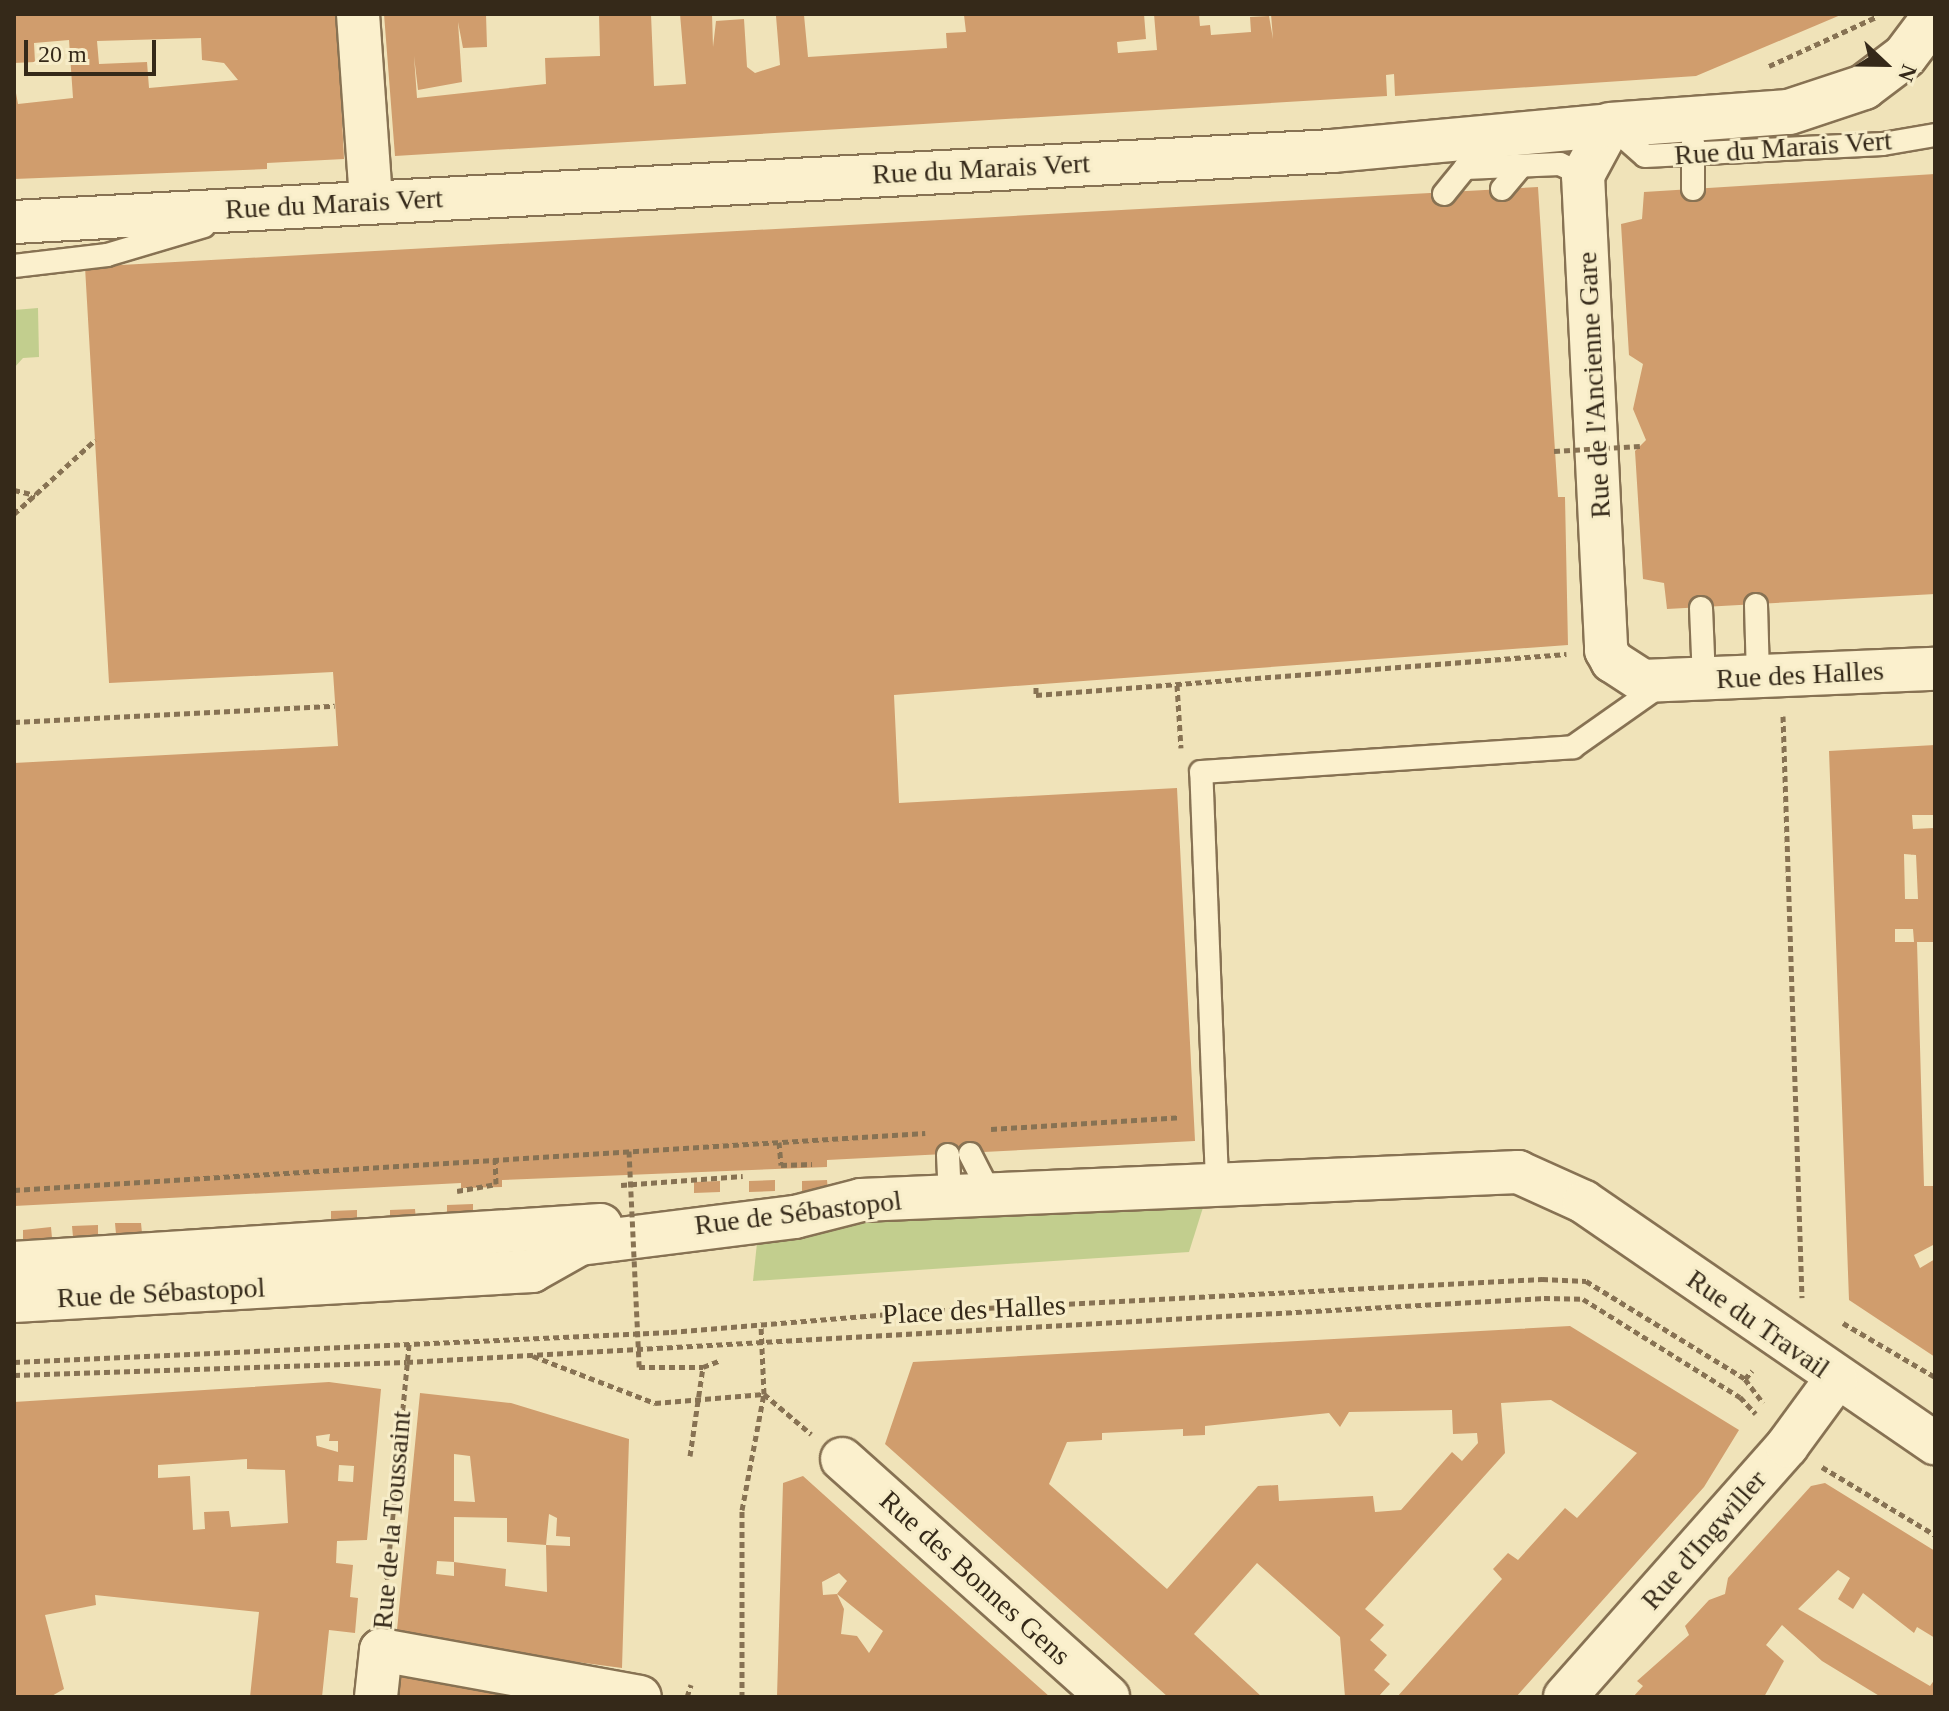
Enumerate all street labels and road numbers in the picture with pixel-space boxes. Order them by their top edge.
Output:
street label: Rue du Marais Vert [1673,124,1893,172]
street label: Rue du Marais Vert [871,147,1091,191]
street label: Rue du Marais Vert [224,182,444,226]
street label: Rue de l'Ancienne Gare [1570,251,1618,519]
street label: Rue des Halles [1715,654,1885,696]
street label: Rue de Sébastopol [693,1184,903,1242]
street label: Rue du Travail [1680,1262,1836,1386]
street label: Rue de Sébastopol [56,1271,266,1315]
street label: Place des Halles [882,1288,1066,1332]
street label: Rue de la Toussaint [366,1409,418,1631]
street label: Rue d'Ingwiller [1634,1463,1774,1617]
street label: Rue des Bonnes Gens [873,1484,1077,1672]

